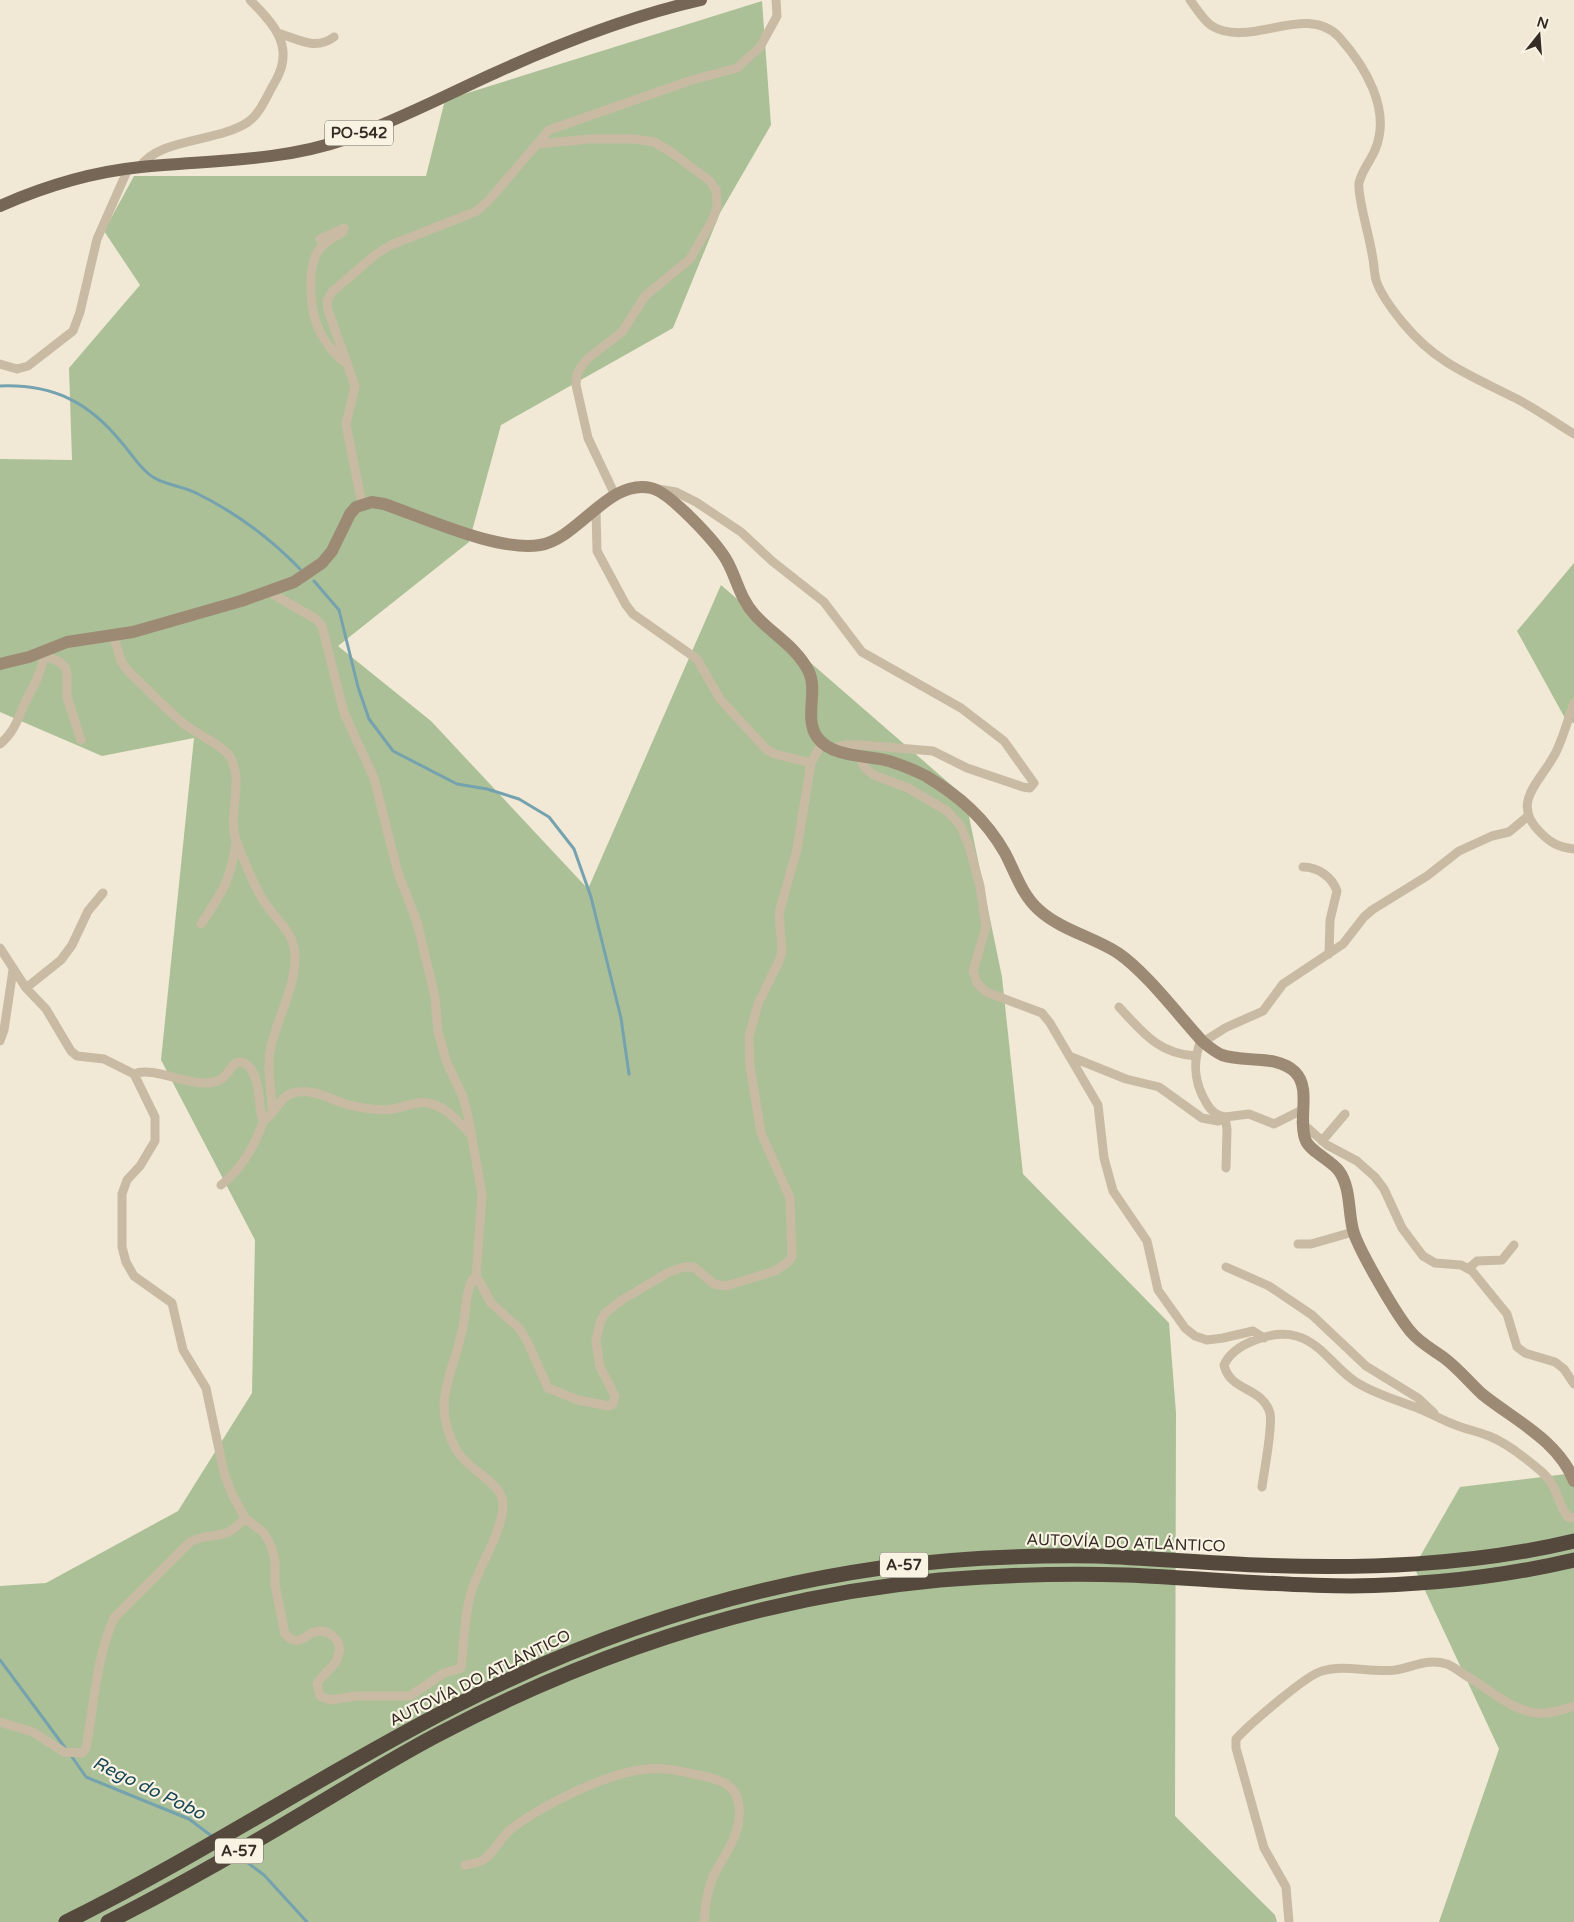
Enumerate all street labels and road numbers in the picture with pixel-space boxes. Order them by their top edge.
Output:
road number: PO-542 [325,120,393,146]
street label: AUTOVÍA DO ATLÁNTICO [1026,1530,1226,1556]
road number: A-57 [880,1552,928,1578]
street label: AUTOVÍA DO ATLÁNTICO [386,1625,574,1731]
road number: A-57 [215,1838,263,1864]

